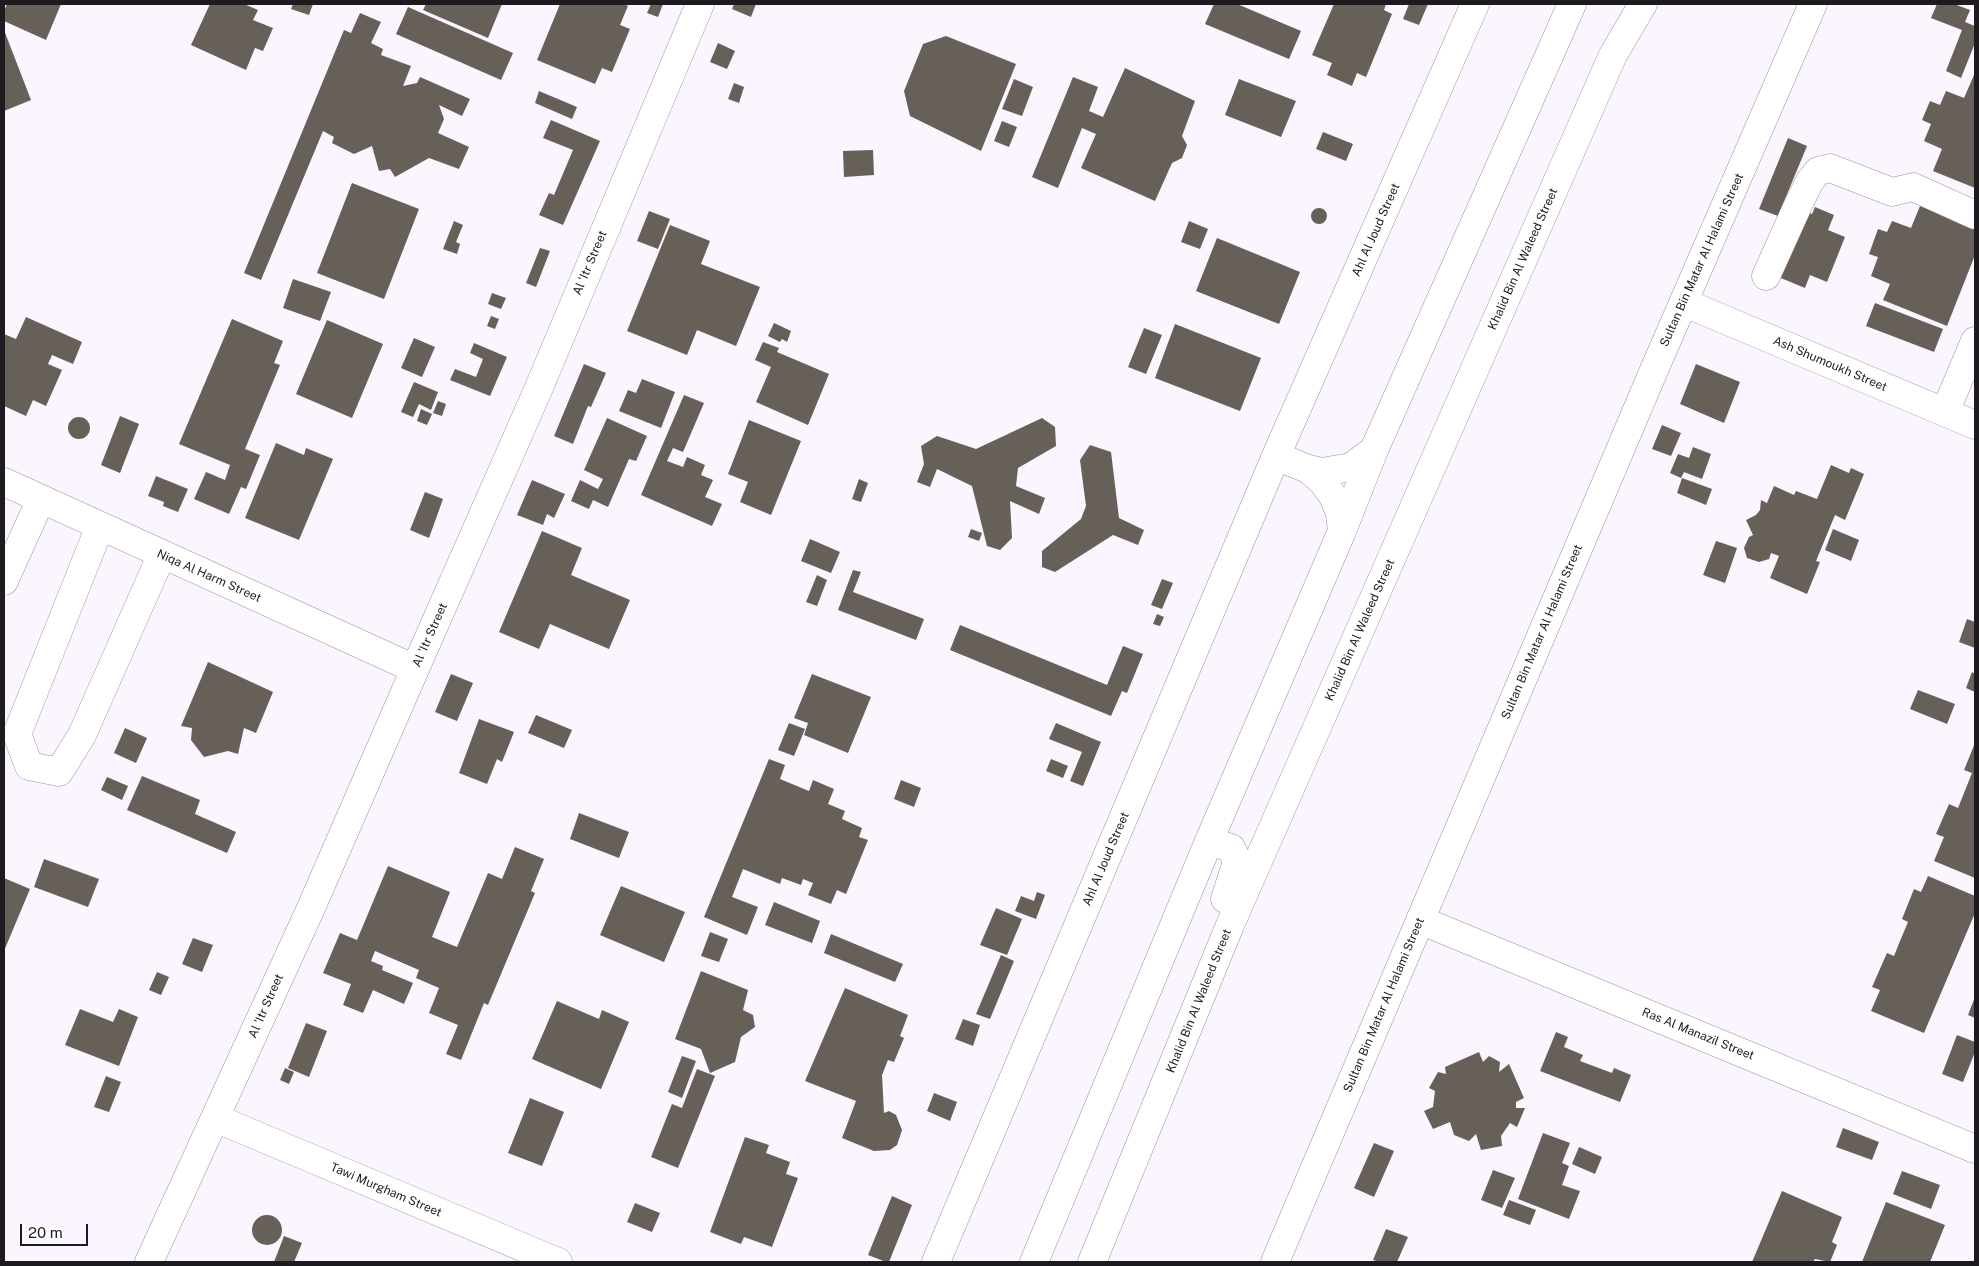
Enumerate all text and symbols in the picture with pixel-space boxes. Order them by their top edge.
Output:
street label: Sultan Bin Matar Al Halami Street [1657,171,1747,349]
street label: Ahl Al Joud Street [1349,181,1403,279]
street label: Khalid Bin Al Waleed Street [1485,186,1561,332]
street label: Al 'Itr Street [570,229,610,297]
street label: Ash Shumoukh Street [1771,334,1889,394]
street label: Sultan Bin Matar Al Halami Street [1499,542,1585,722]
street label: Niqa Al Harm Street [155,547,263,605]
street label: Khalid Bin Al Waleed Street [1322,557,1398,703]
street label: Al 'Itr Street [409,601,451,669]
street label: Ahl Al Joud Street [1080,810,1132,908]
street label: Sultan Bin Matar Al Halami Street [1341,915,1427,1095]
street label: Khalid Bin Al Waleed Street [1163,927,1235,1075]
street label: Al 'Itr Street [245,972,287,1040]
street label: Ras Al Manazil Street [1640,1005,1756,1063]
street label: Tawi Murgham Street [328,1160,444,1220]
scale bar [22,1214,90,1246]
text: 20 m [28,1224,63,1241]

